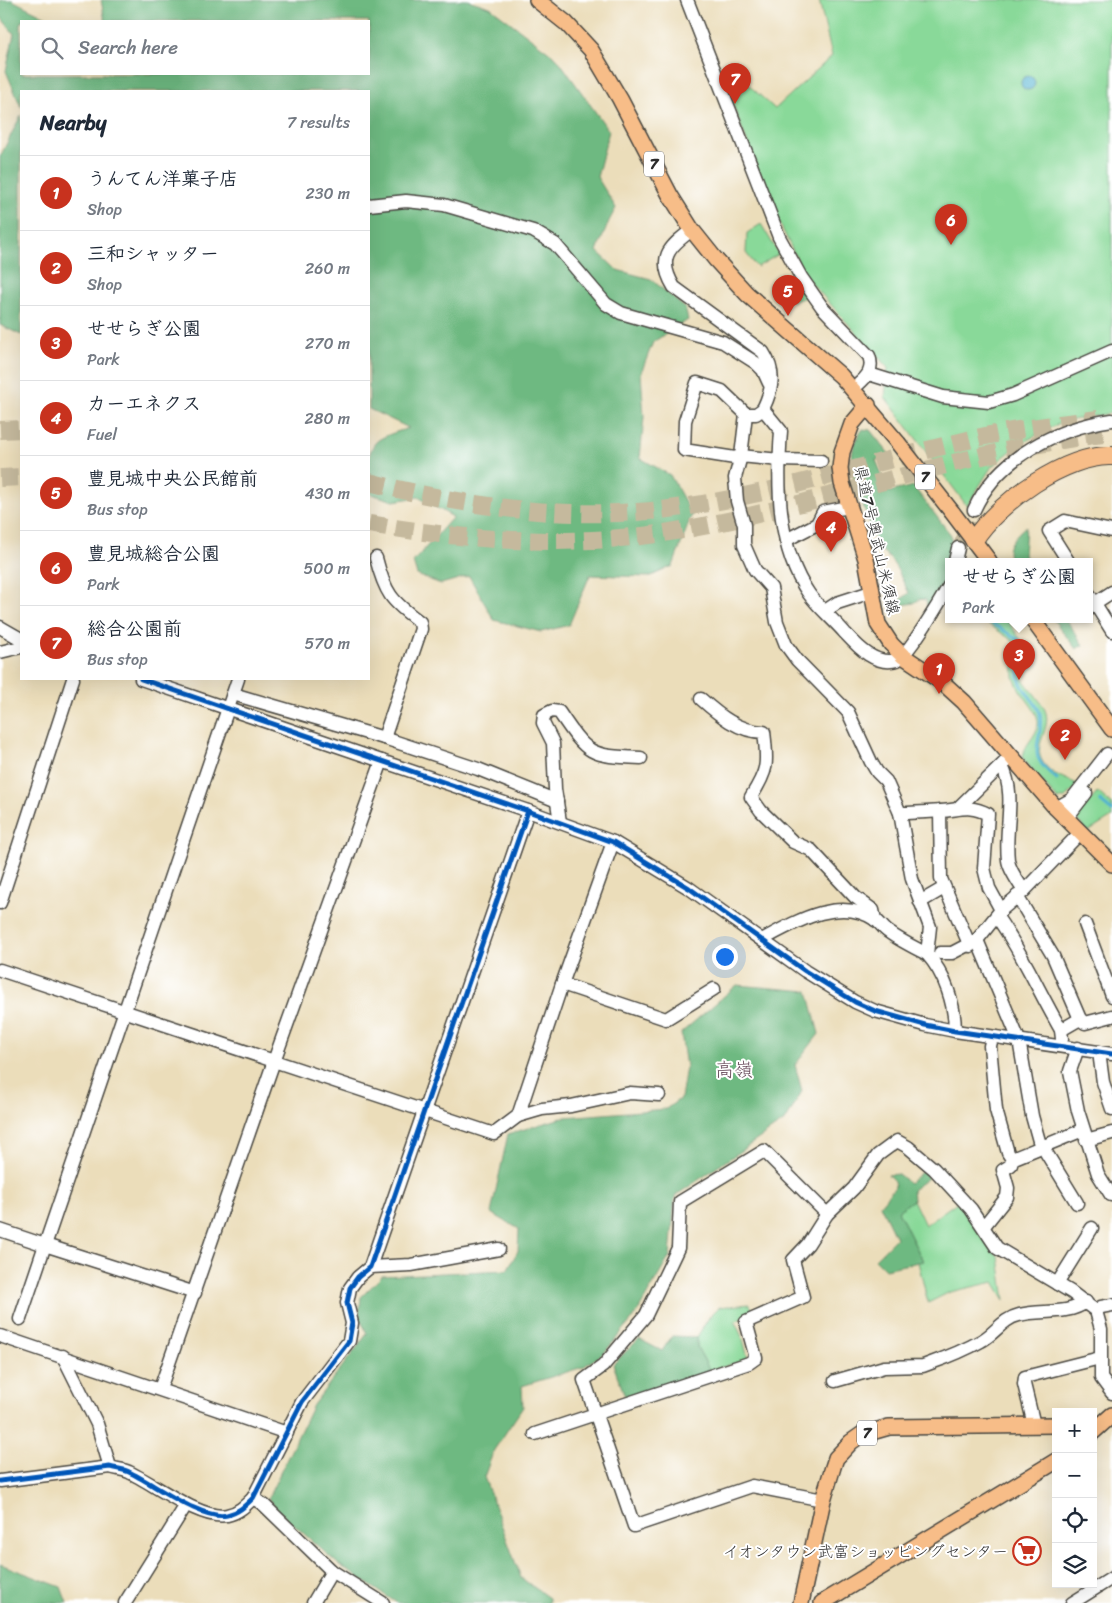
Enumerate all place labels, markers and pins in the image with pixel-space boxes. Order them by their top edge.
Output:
pin: 7 [719,63,751,104]
pin: 6 [935,204,967,245]
pin: 5 [772,275,804,316]
pin: 4 [815,511,847,552]
pin: 3 [1003,639,1035,680]
pin: 1 [923,653,955,694]
pin: 2 [1049,719,1081,760]
supermarket icon: イオンタウン武富ショッピングセンター [1012,1536,1042,1566]
place label: イオンタウン武富ショッピングセンター [723,1537,1008,1566]

